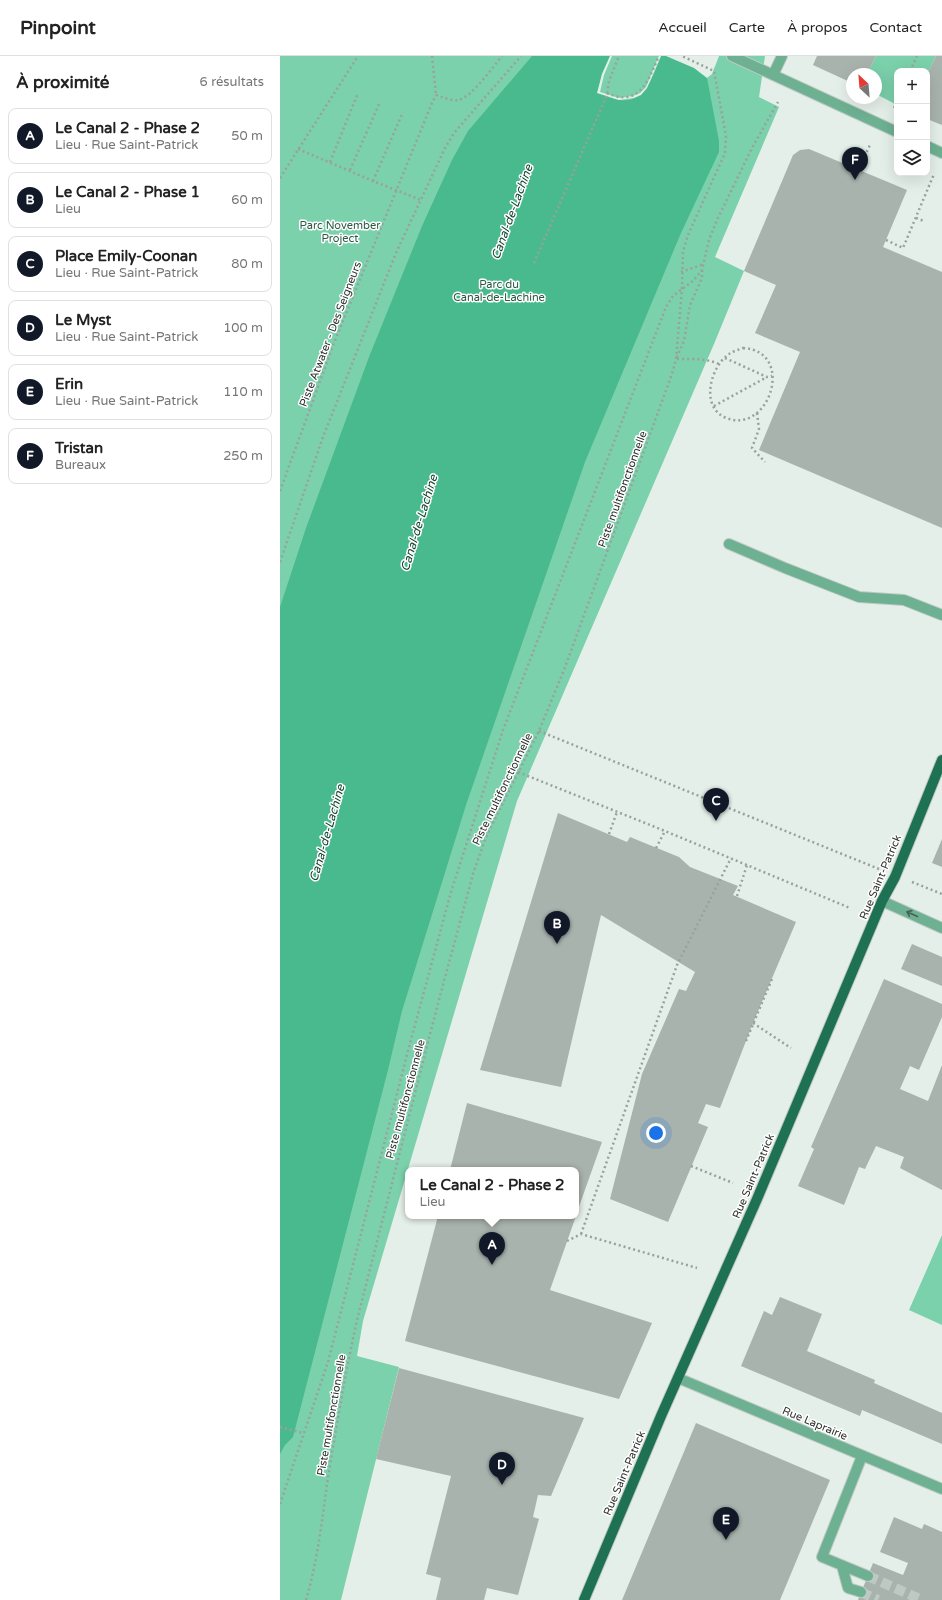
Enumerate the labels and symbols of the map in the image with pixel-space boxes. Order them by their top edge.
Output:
north arrow [846,68,882,104]
pin: F [842,147,868,180]
water label: Canal-de-Lachine [488,161,536,261]
park label: Parc November Project [300,219,381,245]
street label: Piste Atwater - Des Seigneurs [297,260,364,409]
park label: Parc du Canal-de-Lachine [453,278,545,304]
street label: Piste multifonctionnelle [595,429,650,549]
water label: Canal-de-Lachine [398,472,441,573]
street label: Piste multifonctionnelle [470,731,535,847]
water label: Canal-de-Lachine [306,782,348,883]
pin: C [703,788,729,821]
street label: Rue Saint-Patrick [857,833,904,922]
one-way arrow [906,910,918,917]
pin: B [544,911,570,944]
street label: Piste multifonctionnelle [383,1038,428,1160]
your location [646,1123,666,1143]
street label: Rue Saint-Patrick [730,1132,777,1221]
pin: A [479,1232,505,1265]
street label: Piste multifonctionnelle [314,1353,349,1477]
street label: Rue Laprairie [780,1404,849,1443]
street label: Rue Saint-Patrick [601,1429,648,1518]
pin: D [489,1452,515,1485]
pin: E [713,1507,739,1540]

